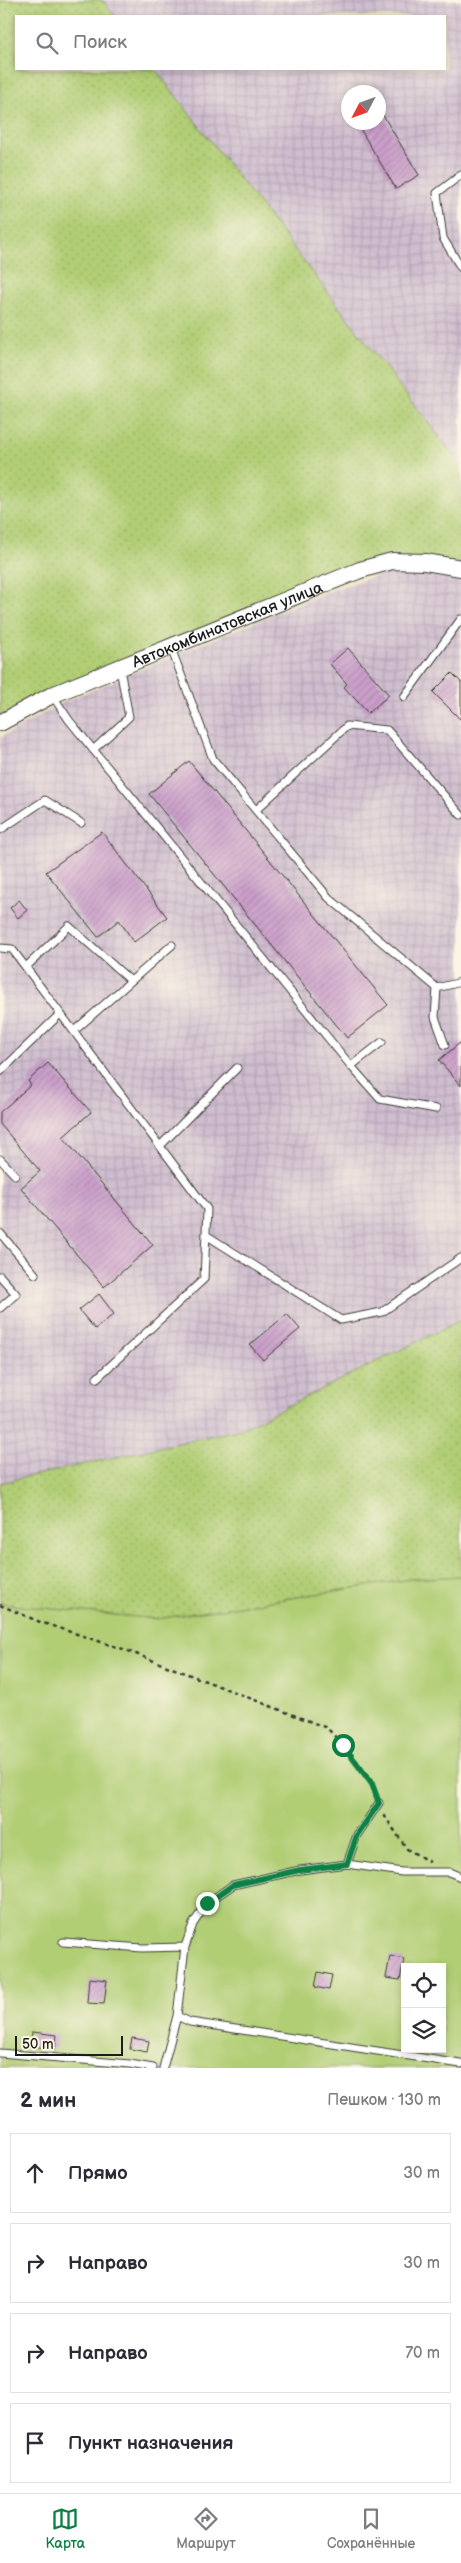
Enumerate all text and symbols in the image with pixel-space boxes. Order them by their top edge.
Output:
search box [15,15,446,70]
icon: search [33,29,61,57]
text: Поиск [73,31,127,54]
north arrow [341,85,386,130]
street label: Автокомбинатовская улица [129,578,326,673]
route start [332,1734,355,1757]
route end [196,1892,219,1915]
map controls [401,1963,446,2053]
button: locate [401,1963,446,2008]
button: layers [401,2008,446,2053]
scale bar [15,2033,122,2056]
text: 50 m [22,2036,54,2053]
text: 2 мин [20,2088,76,2113]
text: Пешком · 130 m [327,2091,441,2110]
icon: ahead [21,2159,49,2187]
text: Прямо [68,2162,128,2185]
text: 30 m [403,2164,440,2183]
icon: right [21,2249,49,2277]
text: Направо [68,2252,148,2275]
text: 30 m [403,2254,440,2273]
icon: right [21,2339,49,2367]
text: Направо [68,2342,148,2365]
text: 70 m [405,2344,440,2363]
icon: arrive [21,2429,49,2457]
text: Пункт назначения [68,2432,233,2455]
tab: Карта [46,2505,85,2552]
tab: Маршрут [176,2505,236,2552]
tab: Сохранённые [327,2505,415,2552]

